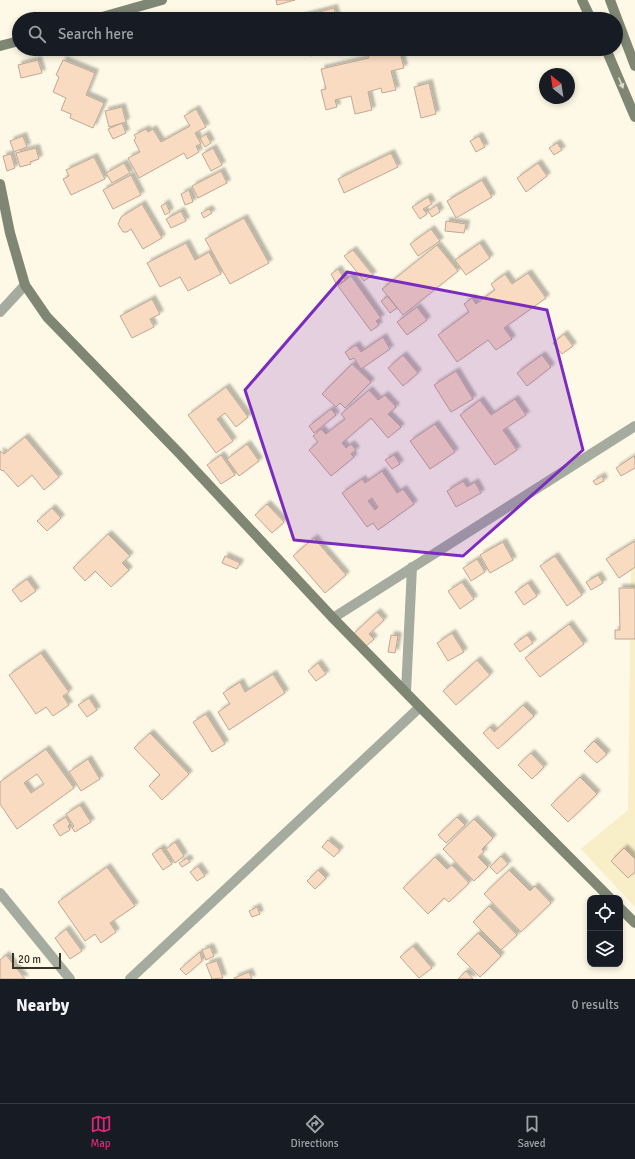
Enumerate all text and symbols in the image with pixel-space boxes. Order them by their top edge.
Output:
search box [12,12,623,56]
icon: search [26,23,48,45]
text: Search here [58,25,134,43]
north arrow [539,68,575,104]
one-way arrow [618,77,624,89]
map controls [587,895,623,967]
button: locate [587,895,623,931]
button: layers [587,931,623,967]
scale bar [12,951,61,970]
text: 20 m [18,953,41,966]
text: Nearby [16,995,69,1016]
text: 0 results [571,997,619,1013]
tab: Map [90,1113,112,1150]
tab: Directions [291,1113,339,1150]
tab: Saved [518,1113,545,1150]

